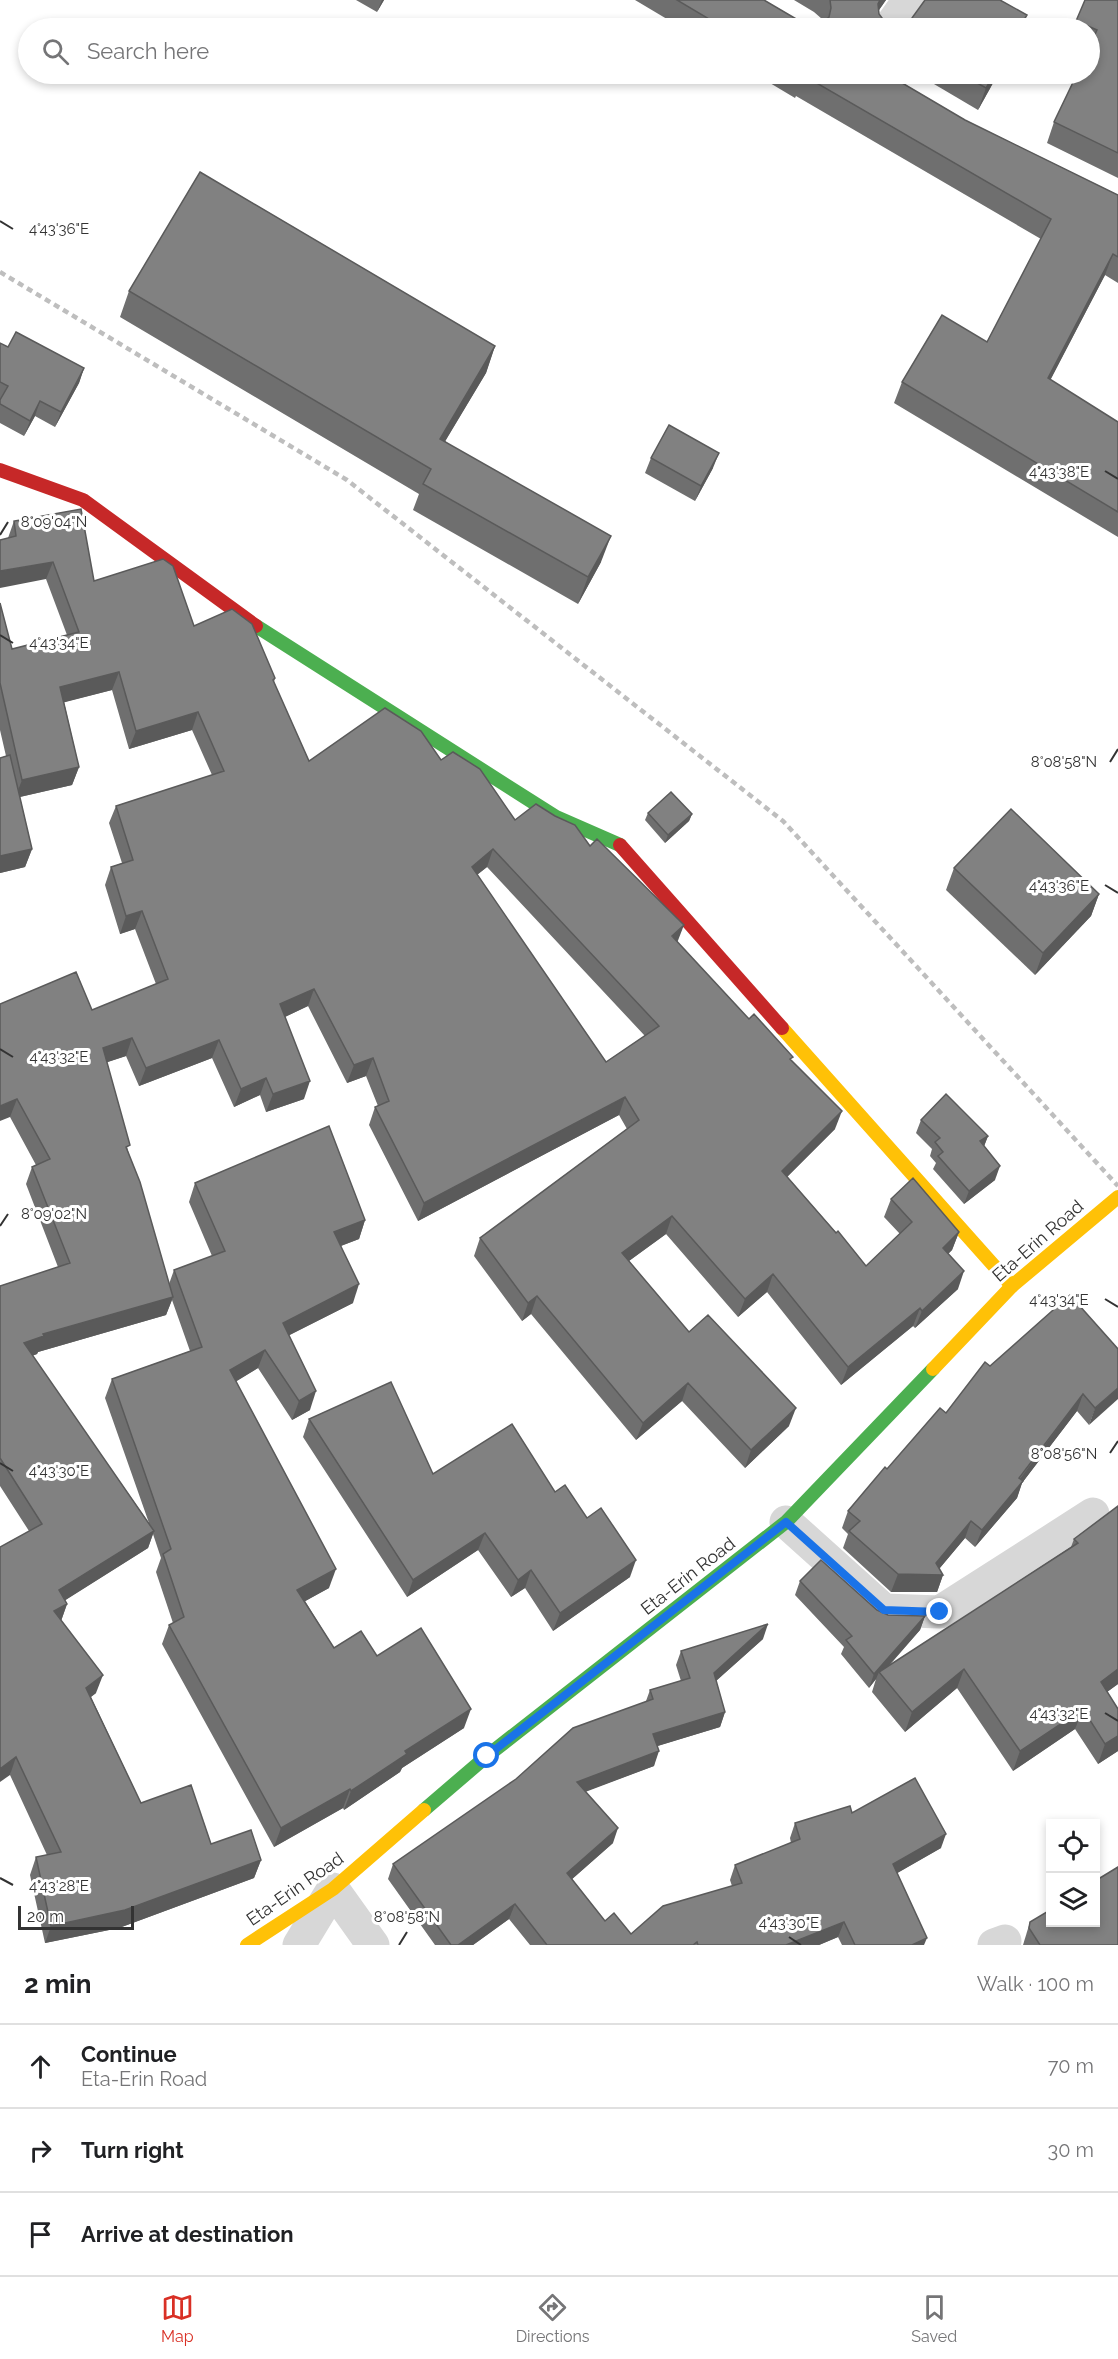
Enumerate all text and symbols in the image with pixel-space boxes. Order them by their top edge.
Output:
search box [18,18,1100,84]
icon: search [39,35,72,68]
text: Search here [87,38,209,64]
text: 4°43'36"E [29,220,89,238]
text: 4°43'38"E [1029,463,1089,481]
text: 8°09'04"N [21,513,87,531]
text: 4°43'34"E [29,634,89,652]
text: 8°08'58"N [1031,753,1097,771]
text: 4°43'36"E [1029,877,1089,895]
text: 4°43'32"E [29,1048,89,1066]
street label: Eta-Erin Road [988,1195,1087,1286]
text: 8°09'02"N [21,1205,87,1223]
text: 4°43'34"E [1029,1291,1089,1309]
text: 8°08'56"N [1031,1445,1097,1463]
text: 4°43'30"E [29,1462,89,1480]
street label: Eta-Erin Road [636,1532,739,1619]
route end [926,1598,952,1624]
text: 4°43'32"E [1029,1705,1089,1723]
route start [473,1742,499,1768]
map controls [1046,1819,1100,1927]
button: locate [1046,1819,1100,1873]
street label: Eta-Erin Road [242,1847,347,1930]
button: layers [1046,1873,1100,1927]
text: 4°43'28"E [29,1877,89,1895]
scale bar [18,1903,134,1930]
text: 20 m [27,1907,64,1926]
text: 8°08'58"N [374,1908,440,1926]
text: 4°43'30"E [759,1914,819,1932]
text: 2 min [24,1969,91,1999]
text: Walk · 100 m [977,1972,1094,1996]
text: Continue [81,2041,177,2067]
icon: ahead [24,2050,57,2083]
text: 70 m [1048,2054,1094,2078]
text: Eta-Erin Road [81,2067,207,2091]
icon: right [24,2134,57,2167]
text: Turn right [81,2137,184,2163]
text: 30 m [1048,2138,1094,2162]
icon: arrive [24,2218,57,2251]
text: Arrive at destination [81,2221,294,2247]
tab: Map [161,2291,194,2346]
tab: Directions [516,2291,590,2346]
tab: Saved [911,2291,957,2346]

